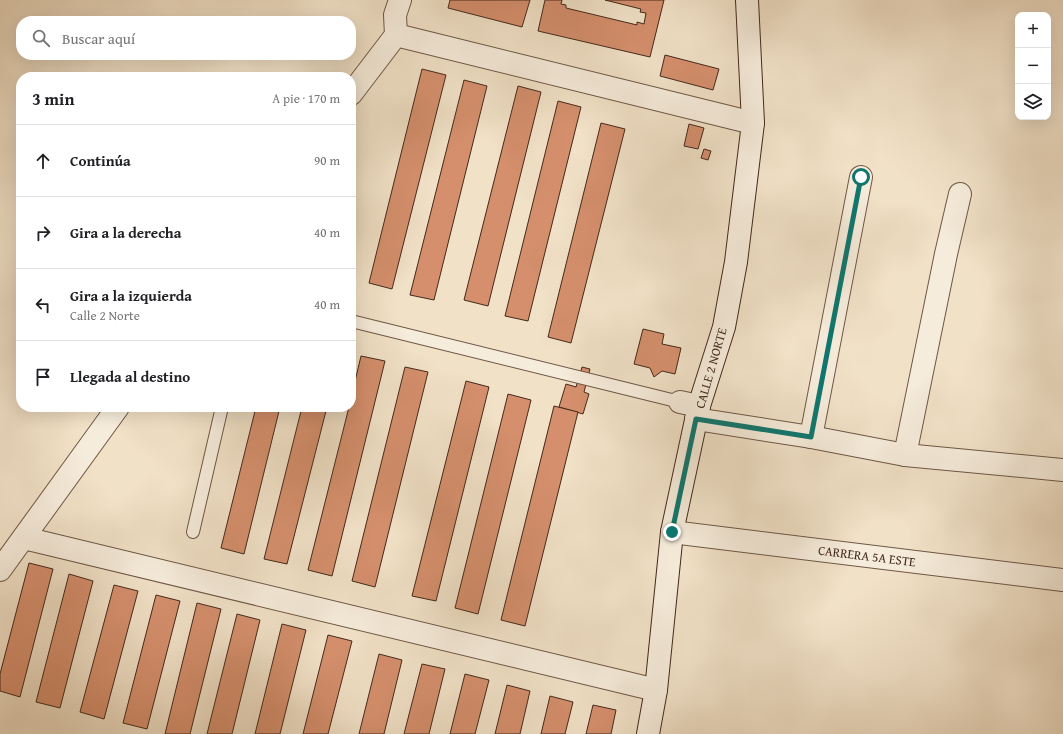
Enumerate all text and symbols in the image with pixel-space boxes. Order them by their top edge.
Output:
map controls [1015,12,1051,120]
button: + [1015,12,1051,48]
search box [16,16,356,60]
icon: search [30,27,52,49]
text: Buscar aquí [62,28,135,49]
button: − [1015,48,1051,84]
button: layers [1015,84,1051,120]
text: 3 min [32,86,74,111]
text: A pie · 170 m [272,89,340,108]
icon: ahead [32,150,54,172]
text: Continúa [70,150,131,171]
text: 90 m [314,151,340,170]
route start [852,168,870,186]
icon: right [32,222,54,244]
text: Gira a la derecha [70,222,181,243]
text: 40 m [314,223,340,242]
text: Gira a la izquierda [70,285,192,306]
icon: left [32,294,54,316]
text: 40 m [314,295,340,314]
text: Calle 2 Norte [70,306,140,325]
street label: CALLE 2 NORTE [690,325,732,411]
icon: arrive [32,366,54,388]
text: Llegada al destino [70,366,190,387]
route end [663,523,681,541]
street label: CARRERA 5A ESTE [817,541,917,571]

